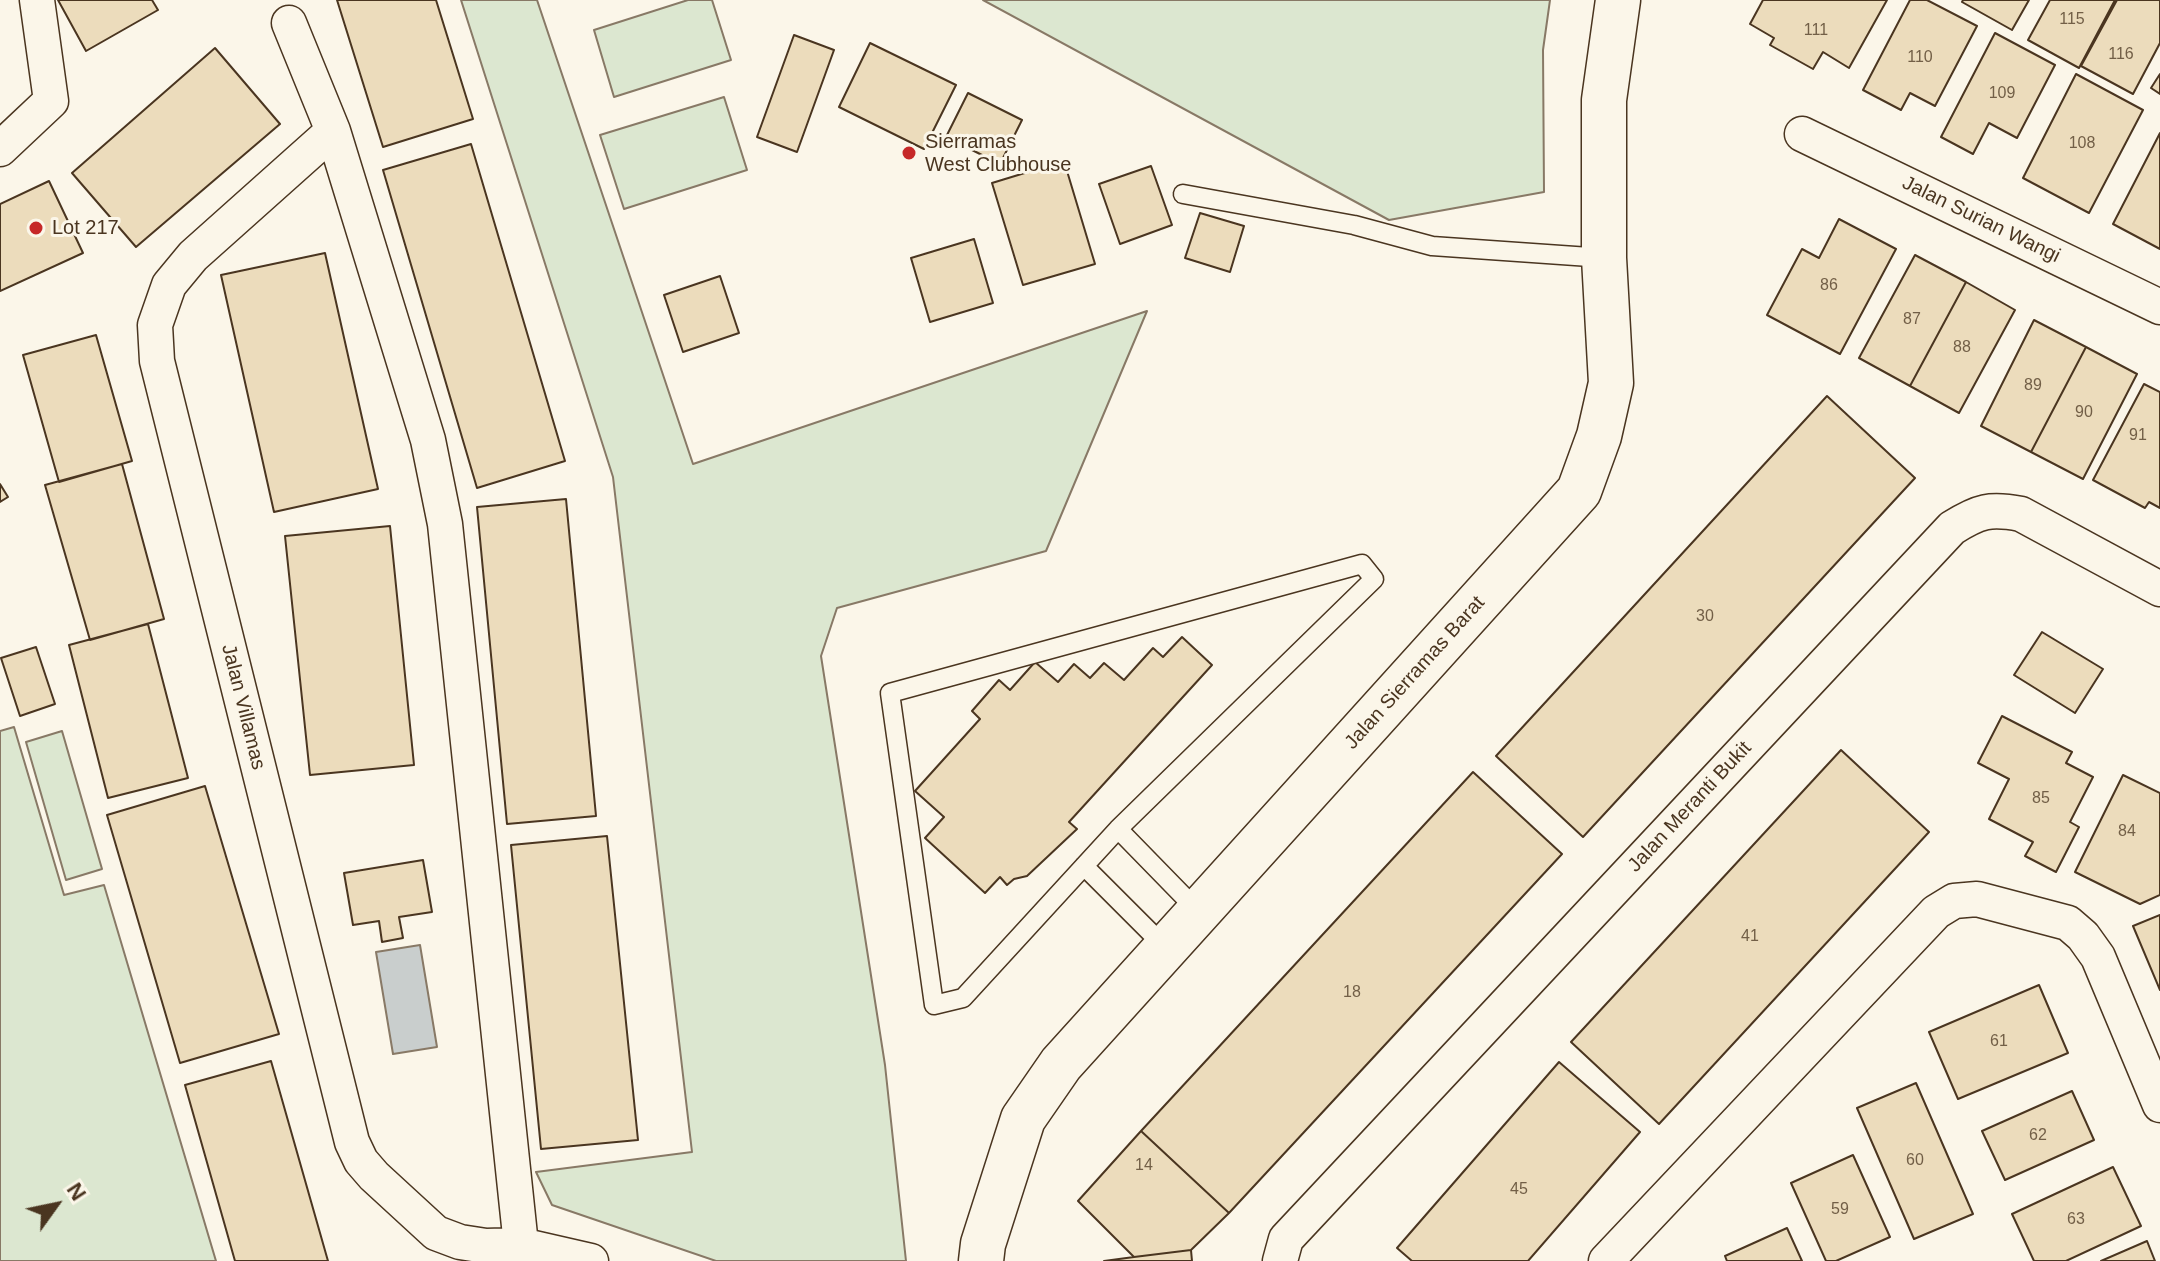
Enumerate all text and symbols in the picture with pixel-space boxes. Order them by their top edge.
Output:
house number: 115 [2059,10,2085,30]
house number: 111 [1804,21,1828,41]
house number: 116 [2108,45,2134,65]
house number: 110 [1907,48,1933,68]
house number: 109 [1989,84,2015,104]
place label: Sierramas West Clubhouse [925,130,1071,177]
house number: 108 [2069,134,2095,154]
marker: Sierramas West Clubhouse [900,144,918,162]
street label: Jalan Surian Wangi [1898,171,2064,269]
place label: Lot 217 [52,216,119,240]
marker: Lot 217 [27,219,45,237]
house number: 86 [1820,276,1838,296]
house number: 87 [1903,310,1921,330]
house number: 88 [1953,338,1971,358]
house number: 89 [2024,376,2042,396]
house number: 90 [2075,403,2093,423]
house number: 91 [2129,426,2147,446]
street label: Jalan Sierramas Barat [1340,591,1490,755]
house number: 30 [1696,607,1714,627]
street label: Jalan Villamas [216,642,270,772]
street label: Jalan Meranti Bukit [1623,737,1757,877]
house number: 85 [2032,789,2050,809]
house number: 84 [2118,822,2136,842]
house number: 41 [1741,927,1759,947]
house number: 18 [1343,983,1361,1003]
house number: 61 [1990,1032,2008,1052]
house number: 62 [2029,1126,2047,1146]
house number: 60 [1906,1151,1924,1171]
house number: 14 [1135,1156,1153,1176]
north arrow [16,1165,96,1245]
text: N [62,1178,91,1205]
house number: 45 [1510,1180,1528,1200]
house number: 59 [1831,1200,1849,1220]
house number: 63 [2067,1210,2085,1230]

